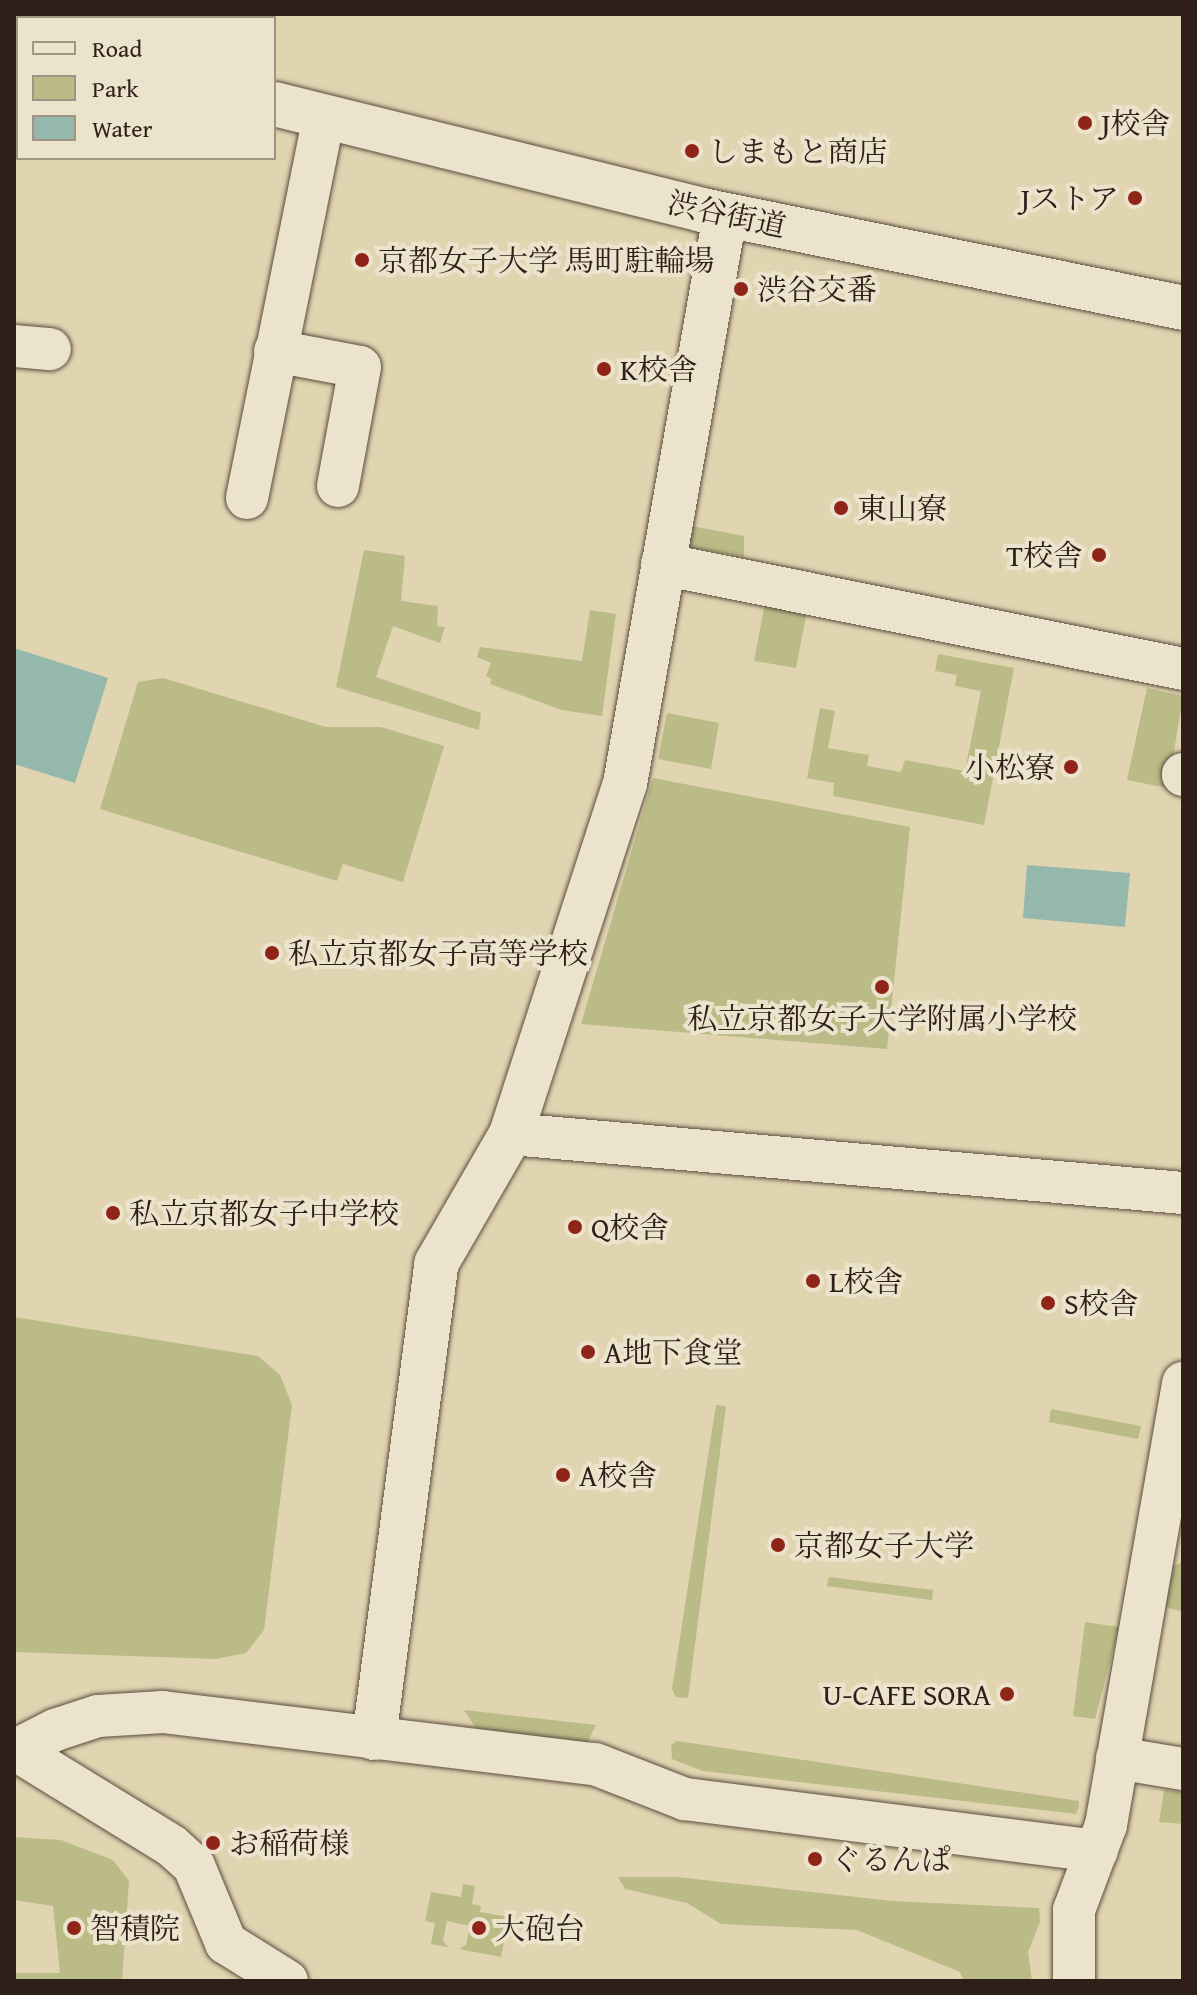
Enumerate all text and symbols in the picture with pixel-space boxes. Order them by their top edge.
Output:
legend [16,16,276,160]
text: Road [92,31,142,66]
text: Park [92,71,138,106]
place label: J校舎 [1101,105,1170,141]
text: Water [92,111,152,146]
marker: J校舎 [1076,114,1094,132]
place label: しまもと商店 [708,133,888,169]
marker: しまもと商店 [683,142,701,160]
place label: Jストア [1020,180,1119,216]
street label: 渋谷街道 [665,184,789,244]
marker: Jストア [1126,189,1144,207]
place label: 京都女子大学 馬町駐輪場 [378,242,715,278]
marker: 京都女子大学 馬町駐輪場 [353,251,371,269]
place label: 渋谷交番 [757,271,877,307]
marker: 渋谷交番 [732,280,750,298]
place label: K校舎 [620,351,698,387]
marker: K校舎 [595,360,613,378]
place label: 東山寮 [857,490,947,526]
marker: 東山寮 [832,499,850,517]
place label: T校舎 [1006,537,1083,573]
marker: T校舎 [1090,546,1108,564]
place label: 小松寮 [965,749,1055,785]
marker: 小松寮 [1062,758,1080,776]
place label: 私立京都女子高等学校 [288,935,588,971]
marker: 私立京都女子高等学校 [263,944,281,962]
marker: 私立京都女子大学附属小学校 [873,978,891,996]
place label: 私立京都女子大学附属小学校 [687,1000,1077,1036]
place label: 私立京都女子中学校 [129,1195,399,1231]
marker: 私立京都女子中学校 [104,1204,122,1222]
place label: Q校舎 [591,1209,669,1245]
marker: Q校舎 [566,1218,584,1236]
place label: L校舎 [829,1263,904,1299]
marker: L校舎 [804,1272,822,1290]
place label: S校舎 [1064,1285,1139,1321]
marker: S校舎 [1039,1294,1057,1312]
place label: A地下食堂 [604,1334,742,1370]
marker: A地下食堂 [579,1343,597,1361]
place label: A校舎 [579,1457,657,1493]
marker: A校舎 [554,1466,572,1484]
place label: 京都女子大学 [794,1527,974,1563]
marker: 京都女子大学 [769,1536,787,1554]
place label: U-CAFE SORA [823,1676,991,1712]
marker: U-CAFE SORA [998,1685,1016,1703]
place label: お稲荷様 [229,1825,349,1861]
marker: お稲荷様 [204,1834,222,1852]
place label: ぐるんぱ [831,1841,951,1877]
marker: ぐるんぱ [806,1850,824,1868]
place label: 智積院 [90,1910,180,1946]
place label: 大砲台 [495,1910,585,1946]
marker: 智積院 [65,1919,83,1937]
marker: 大砲台 [470,1919,488,1937]

